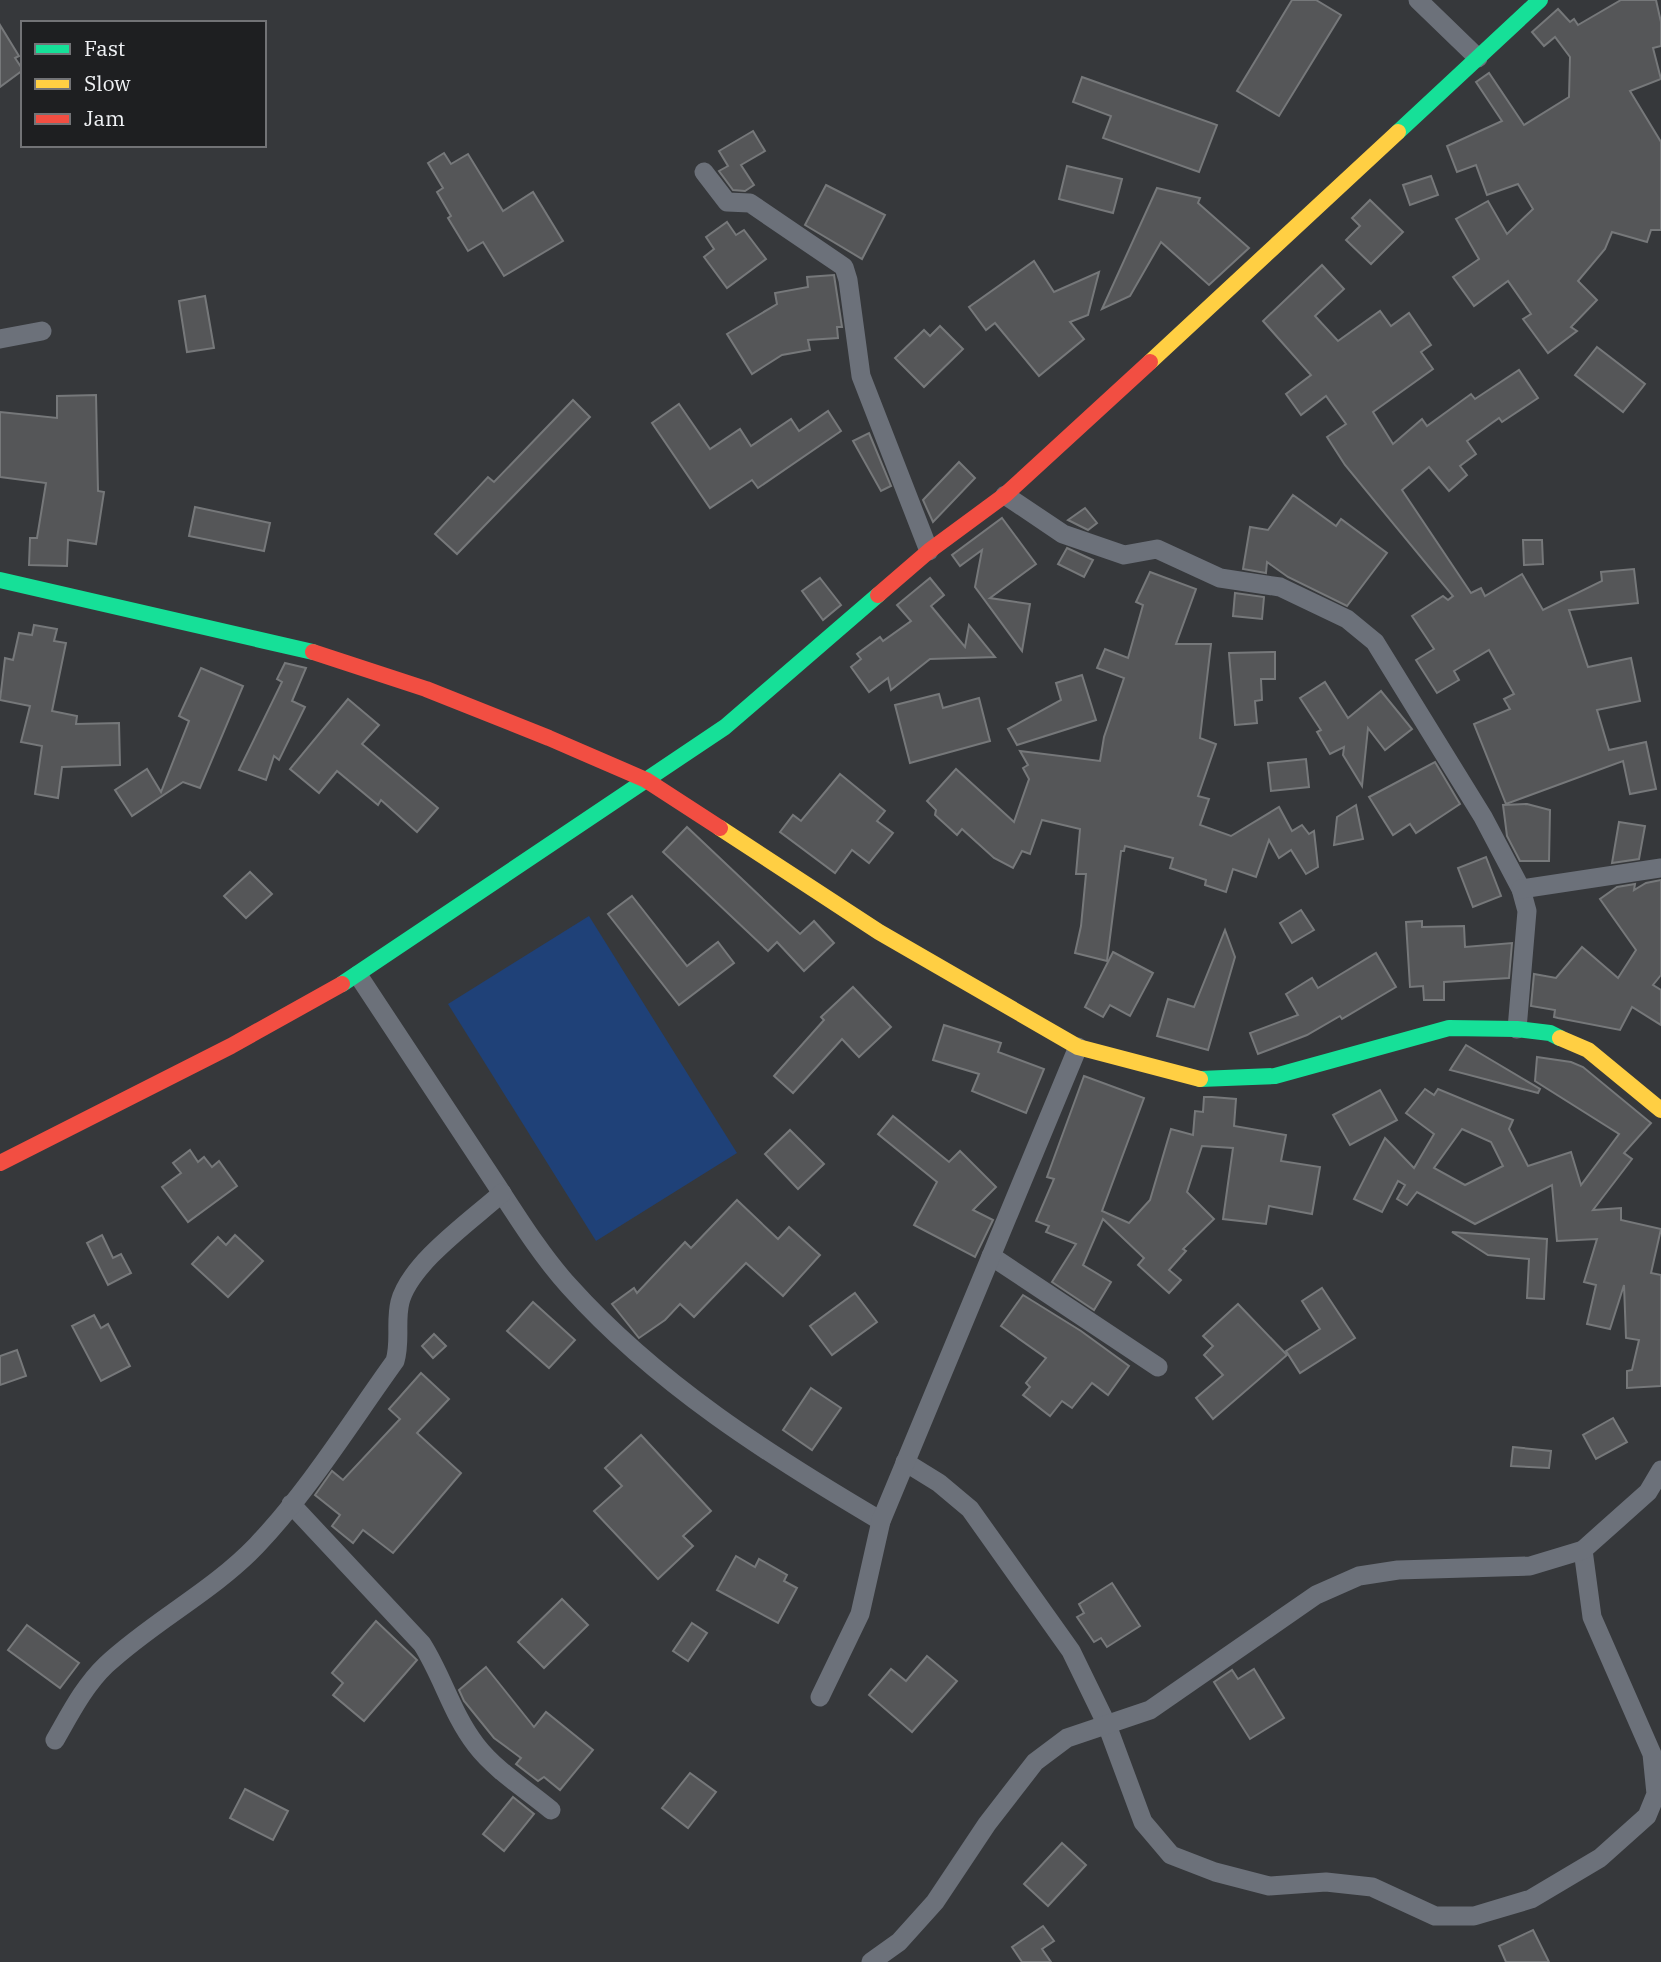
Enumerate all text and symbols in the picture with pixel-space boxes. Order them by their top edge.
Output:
legend [21,21,266,147]
text: Fast [84,34,125,62]
text: Slow [84,69,131,97]
text: Jam [84,104,125,132]

